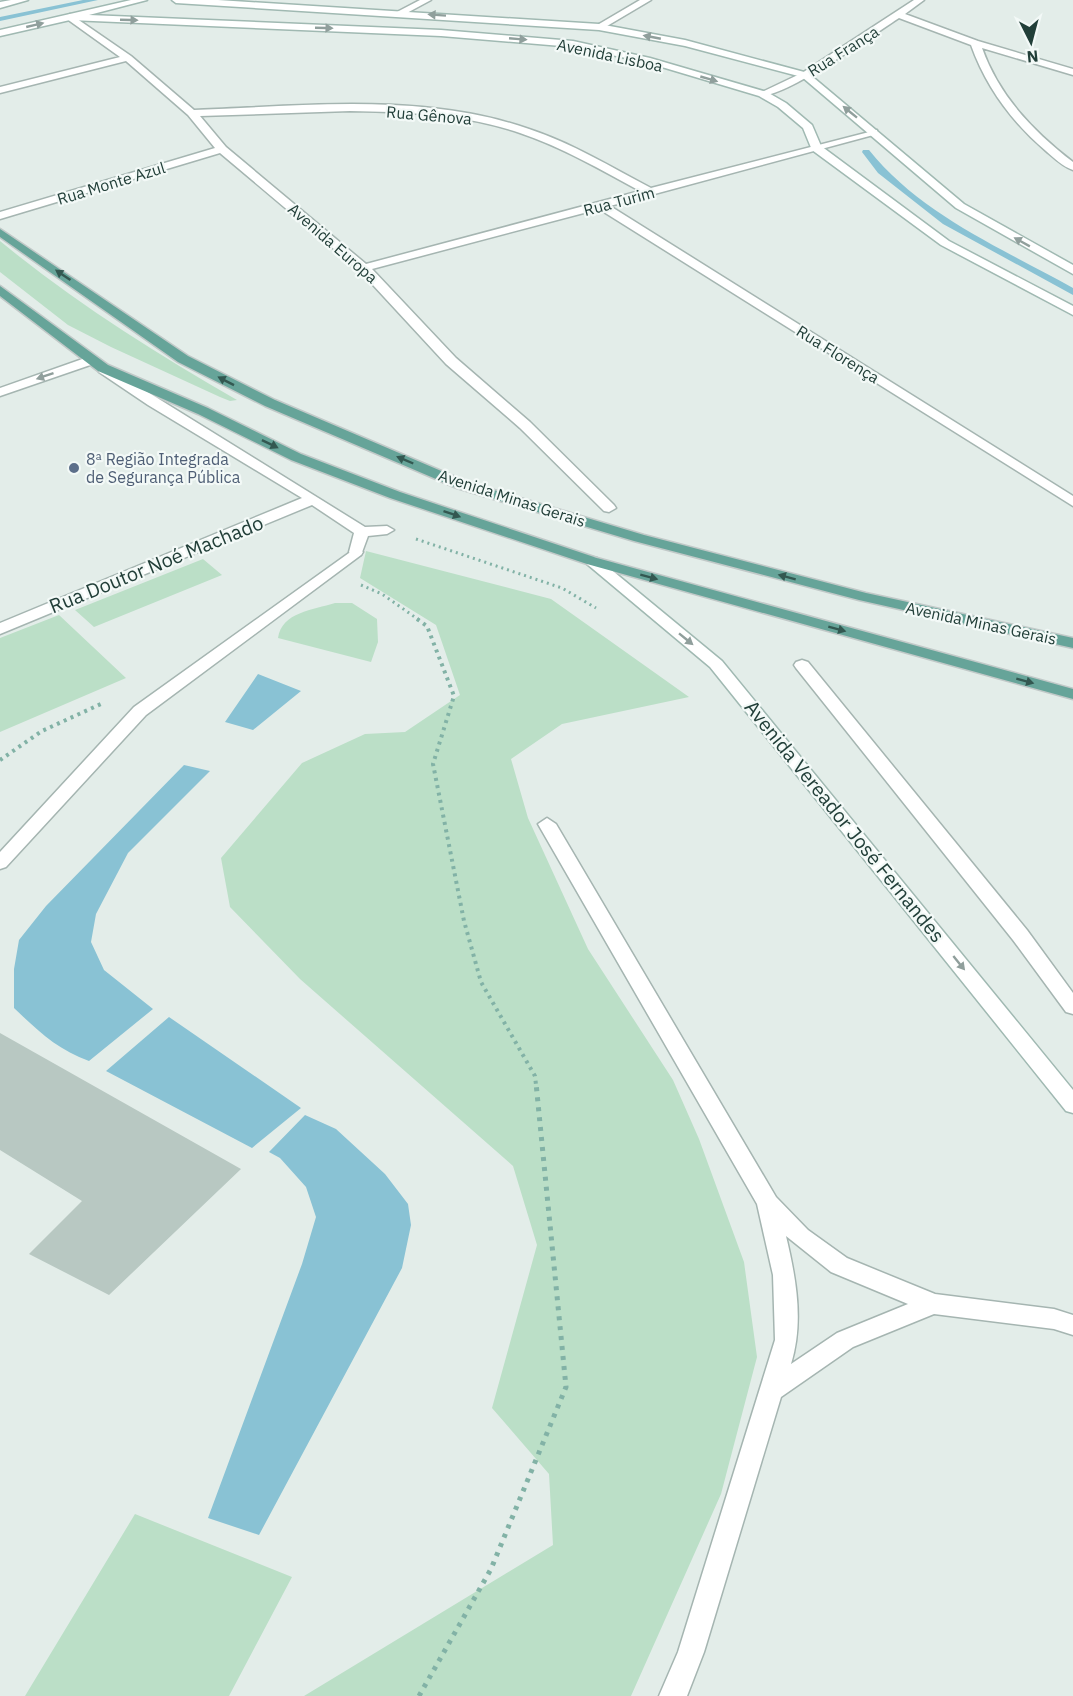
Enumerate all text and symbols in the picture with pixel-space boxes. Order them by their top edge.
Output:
one-way arrow [428,10,447,20]
north arrow [1001,12,1061,72]
one-way arrow [119,15,138,24]
one-way arrow [26,20,44,30]
street label: Rua França [804,21,883,81]
one-way arrow [314,23,333,32]
one-way arrow [642,32,661,41]
one-way arrow [509,34,528,44]
street label: Avenida Lisboa [555,34,665,76]
text: N [1026,46,1039,67]
one-way arrow [700,74,718,84]
street label: Rua Gênova [385,101,473,129]
one-way arrow [842,106,858,119]
street label: Rua Monte Azul [54,157,168,209]
street label: Rua Turim [581,182,657,220]
street label: Avenida Europa [284,199,382,288]
one-way arrow [1013,237,1030,247]
one-way arrow [55,270,71,281]
street label: Rua Florença [793,321,884,388]
one-way arrow [36,372,54,382]
one-way arrow [218,376,235,386]
one-way arrow [262,440,279,449]
place label: 8ª Região Integrada de Segurança Pública [86,449,241,487]
one-way arrow [395,455,413,465]
marker: 8ª Região Integrada de Segurança Pública [67,461,81,475]
street label: Avenida Minas Gerais [436,465,588,531]
street label: Rua Doutor Noé Machado [45,509,267,619]
one-way arrow [443,510,461,519]
one-way arrow [778,572,796,581]
one-way arrow [640,573,658,582]
street label: Avenida Minas Gerais [904,597,1058,649]
one-way arrow [828,625,846,634]
one-way arrow [678,632,694,645]
one-way arrow [1016,677,1034,686]
street label: Avenida Vereador José Fernandes [739,694,951,948]
one-way arrow [953,955,965,970]

